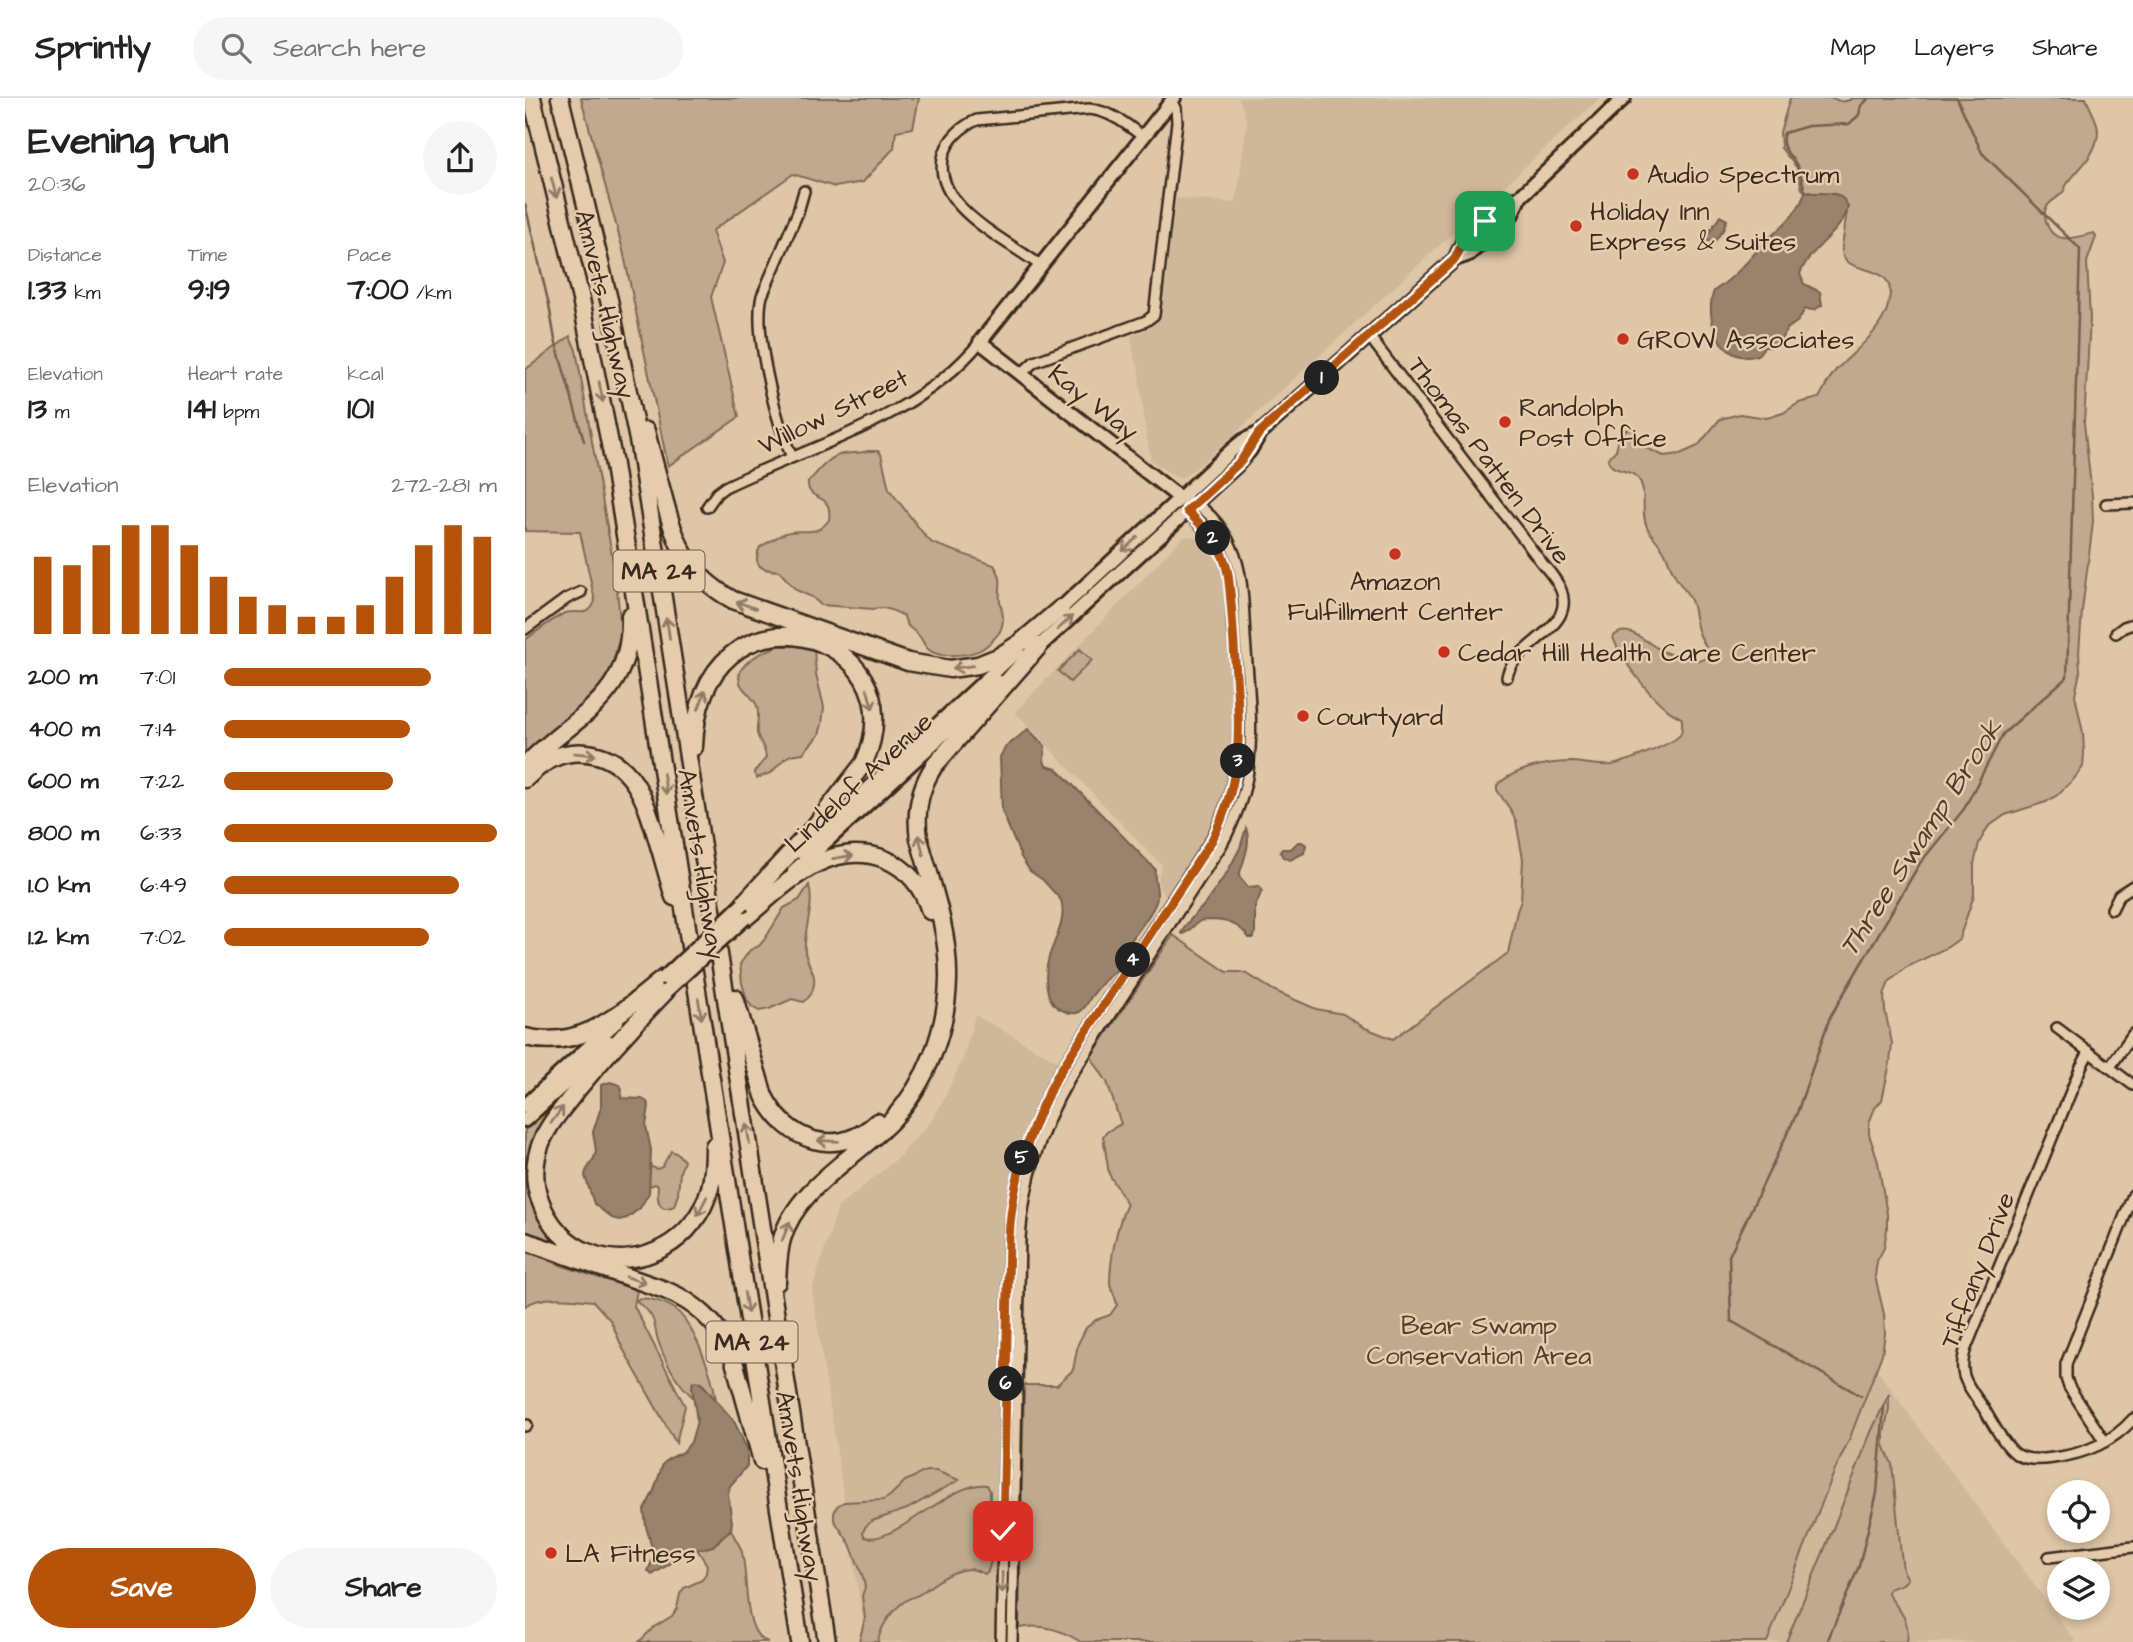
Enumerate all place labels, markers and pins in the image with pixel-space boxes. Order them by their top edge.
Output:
place label: Audio Spectrum [1647,157,1840,193]
marker: Audio Spectrum [1625,166,1641,182]
pin [1455,191,1515,251]
place label: Holiday Inn Express & Suites [1590,194,1796,260]
marker: Holiday Inn Express & Suites [1568,218,1584,234]
place label: GROW Associates [1637,322,1854,358]
marker: GROW Associates [1615,331,1631,347]
pin: 1 [1305,360,1339,396]
place label: Randolph Post Office [1519,390,1667,456]
marker: Randolph Post Office [1497,414,1513,430]
pin: 2 [1195,520,1231,556]
marker: Amazon Fulfillment Center [1387,546,1403,562]
place label: Amazon Fulfillment Center [1287,564,1503,630]
place label: Cedar Hill Health Care Center [1458,635,1816,671]
marker: Cedar Hill Health Care Center [1436,644,1452,660]
place label: Courtyard [1317,699,1443,737]
marker: Courtyard [1295,708,1311,724]
pin: 3 [1221,744,1255,778]
pin: 4 [1115,942,1151,978]
pin: 5 [1005,1140,1039,1176]
pin: 6 [988,1366,1023,1402]
pin [973,1501,1033,1561]
place label: LA Fitness [565,1536,696,1572]
marker: LA Fitness [543,1545,559,1561]

